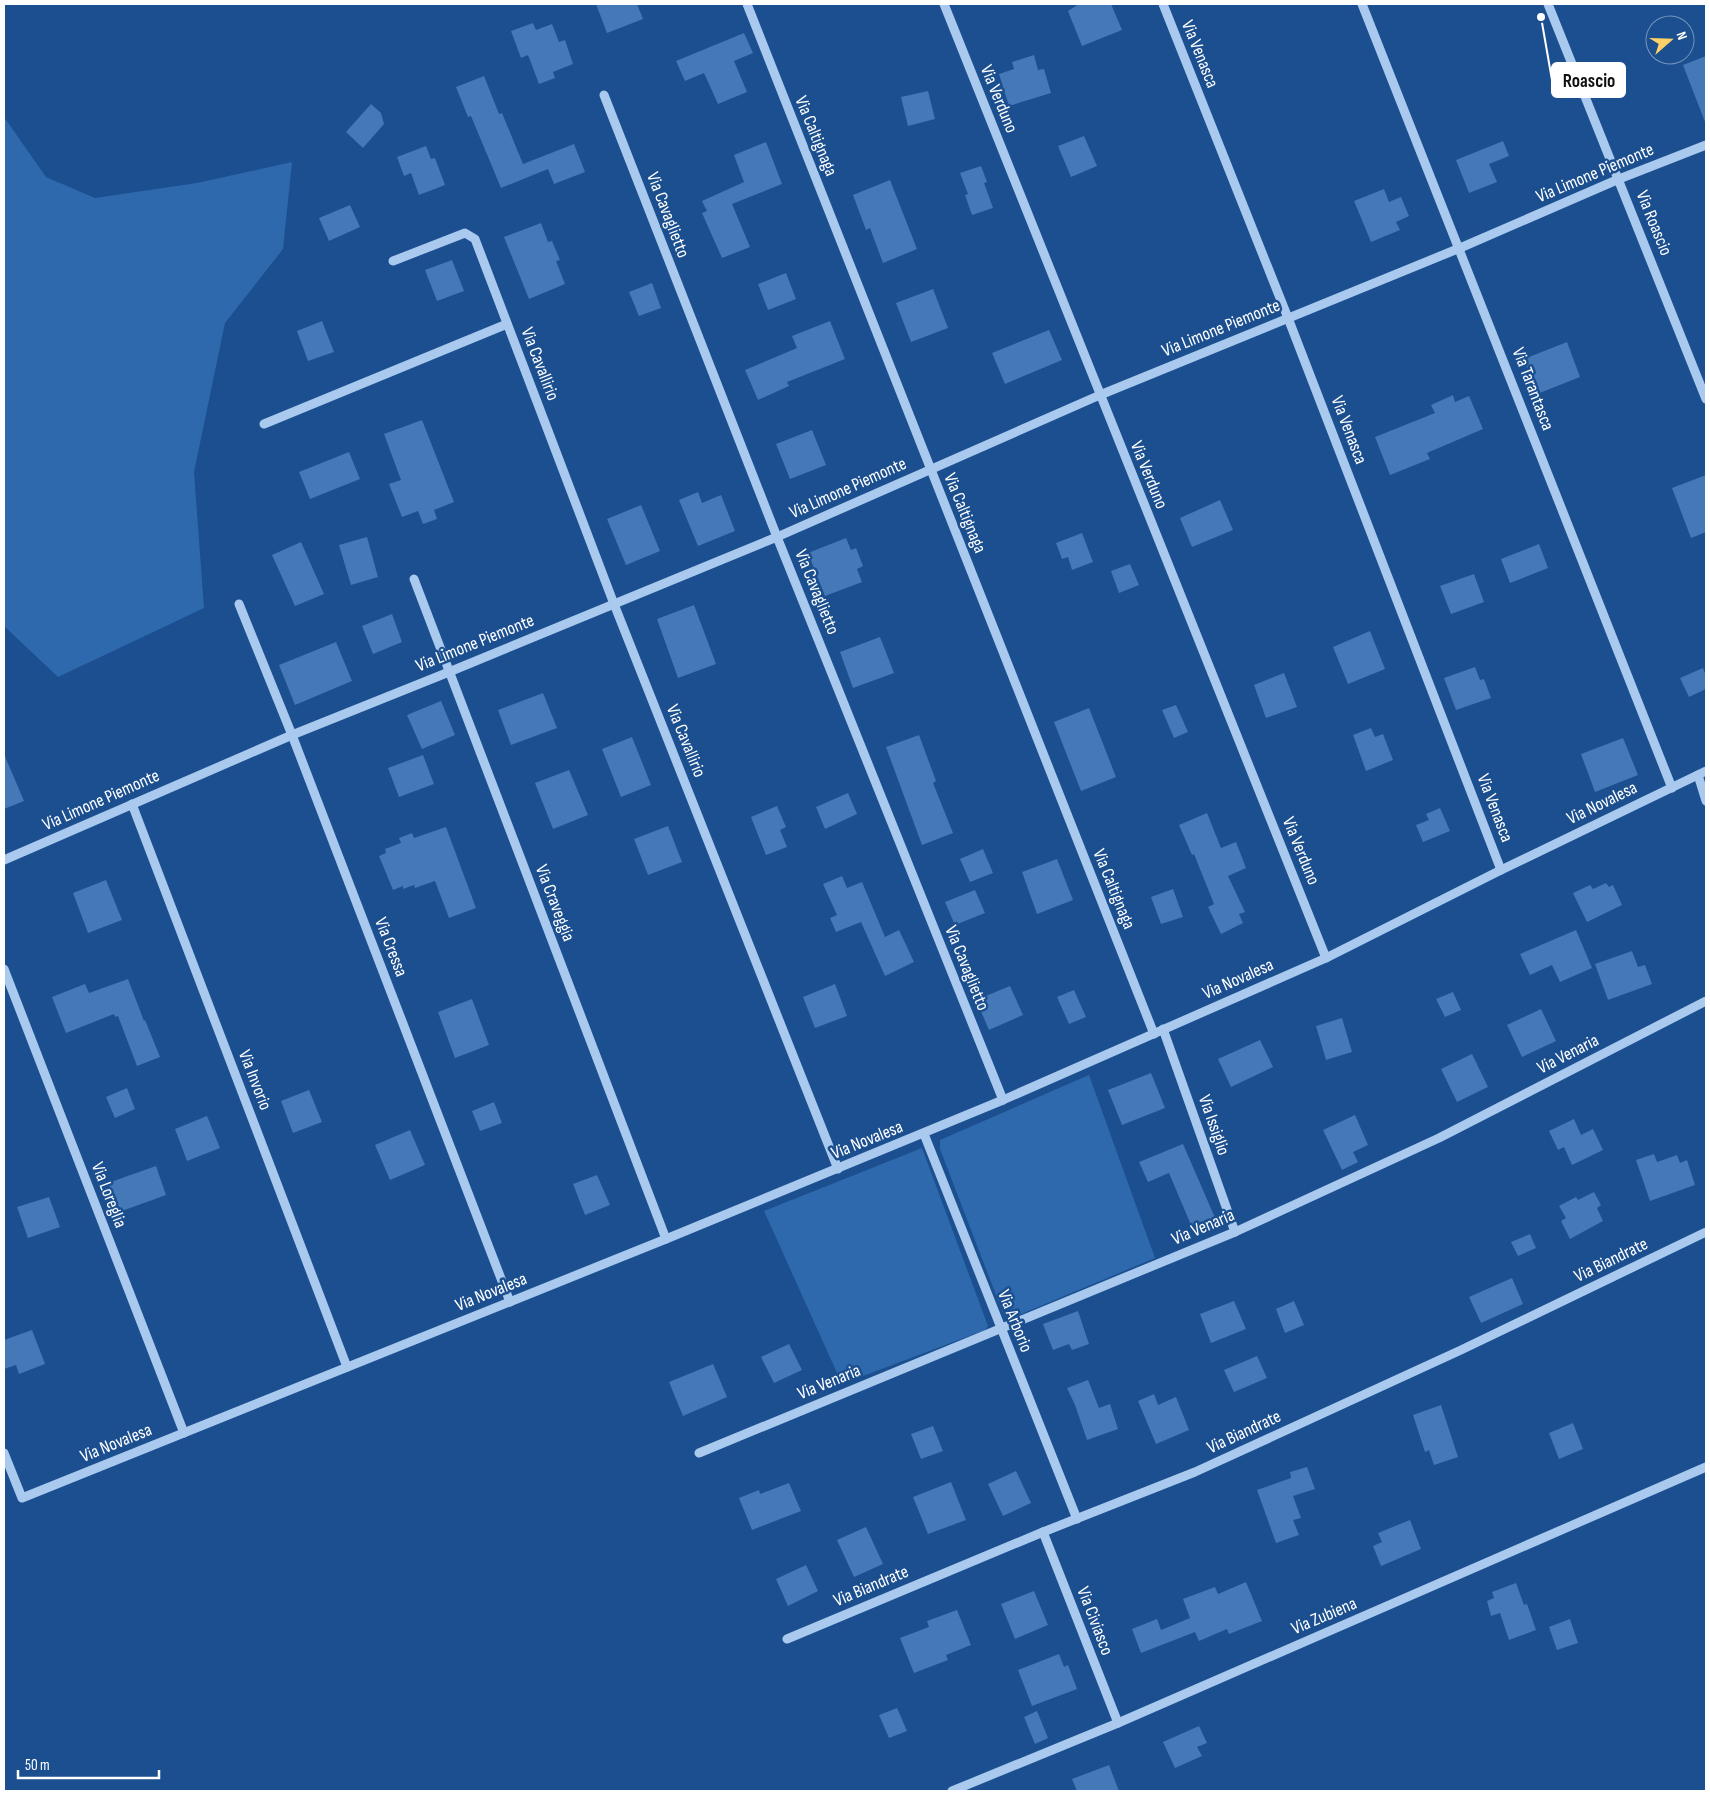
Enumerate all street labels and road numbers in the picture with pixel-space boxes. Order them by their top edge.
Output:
street label: Via Venasca [1177,17,1223,91]
street label: Via Verduno [976,62,1022,136]
street label: Via Caltignaga [790,93,842,179]
street label: Via Limone Piemonte [1533,139,1657,207]
street label: Via Cavaglietto [642,169,694,261]
street label: Via Roascio [1631,187,1677,259]
street label: Via Limone Piemonte [1159,295,1283,361]
street label: Via Cavallirio [516,325,564,403]
street label: Via Tarantasca [1508,345,1558,433]
street label: Via Venasca [1326,393,1372,467]
street label: Via Verduno [1126,438,1172,512]
street label: Via Limone Piemonte [786,453,910,523]
street label: Via Caltignaga [939,470,991,556]
street label: Via Cavaglietto [790,546,844,638]
street label: Via Limone Piemonte [413,610,537,676]
street label: Via Cavallirio [662,702,710,780]
street label: Via Limone Piemonte [39,765,163,835]
street label: Via Venasca [1472,771,1518,845]
street label: Via Novalesa [1564,777,1640,829]
street label: Via Verduno [1278,814,1324,888]
street label: Via Caltignaga [1088,846,1140,932]
street label: Via Craveggia [531,862,579,944]
street label: Via Cressa [370,914,412,980]
street label: Via Cavaglietto [940,922,994,1014]
street label: Via Novalesa [1199,954,1277,1004]
street label: Via Venaria [1534,1030,1602,1078]
street label: Via Invorio [234,1047,276,1113]
street label: Via Issiglio [1194,1092,1234,1158]
street label: Via Novalesa [828,1116,906,1164]
street label: Via Loreglia [87,1159,131,1231]
street label: Via Venaria [1168,1204,1238,1250]
street label: Via Biandrate [1571,1233,1651,1287]
street label: Via Novalesa [452,1268,530,1316]
street label: Via Arborio [993,1287,1037,1355]
street label: Via Venaria [794,1360,864,1404]
street label: Via Biandrate [1204,1406,1284,1458]
street label: Via Novalesa [77,1419,155,1467]
street label: Via Biandrate [830,1561,912,1611]
street label: Via Civiasco [1072,1584,1118,1658]
street label: Via Zubiena [1288,1593,1360,1639]

